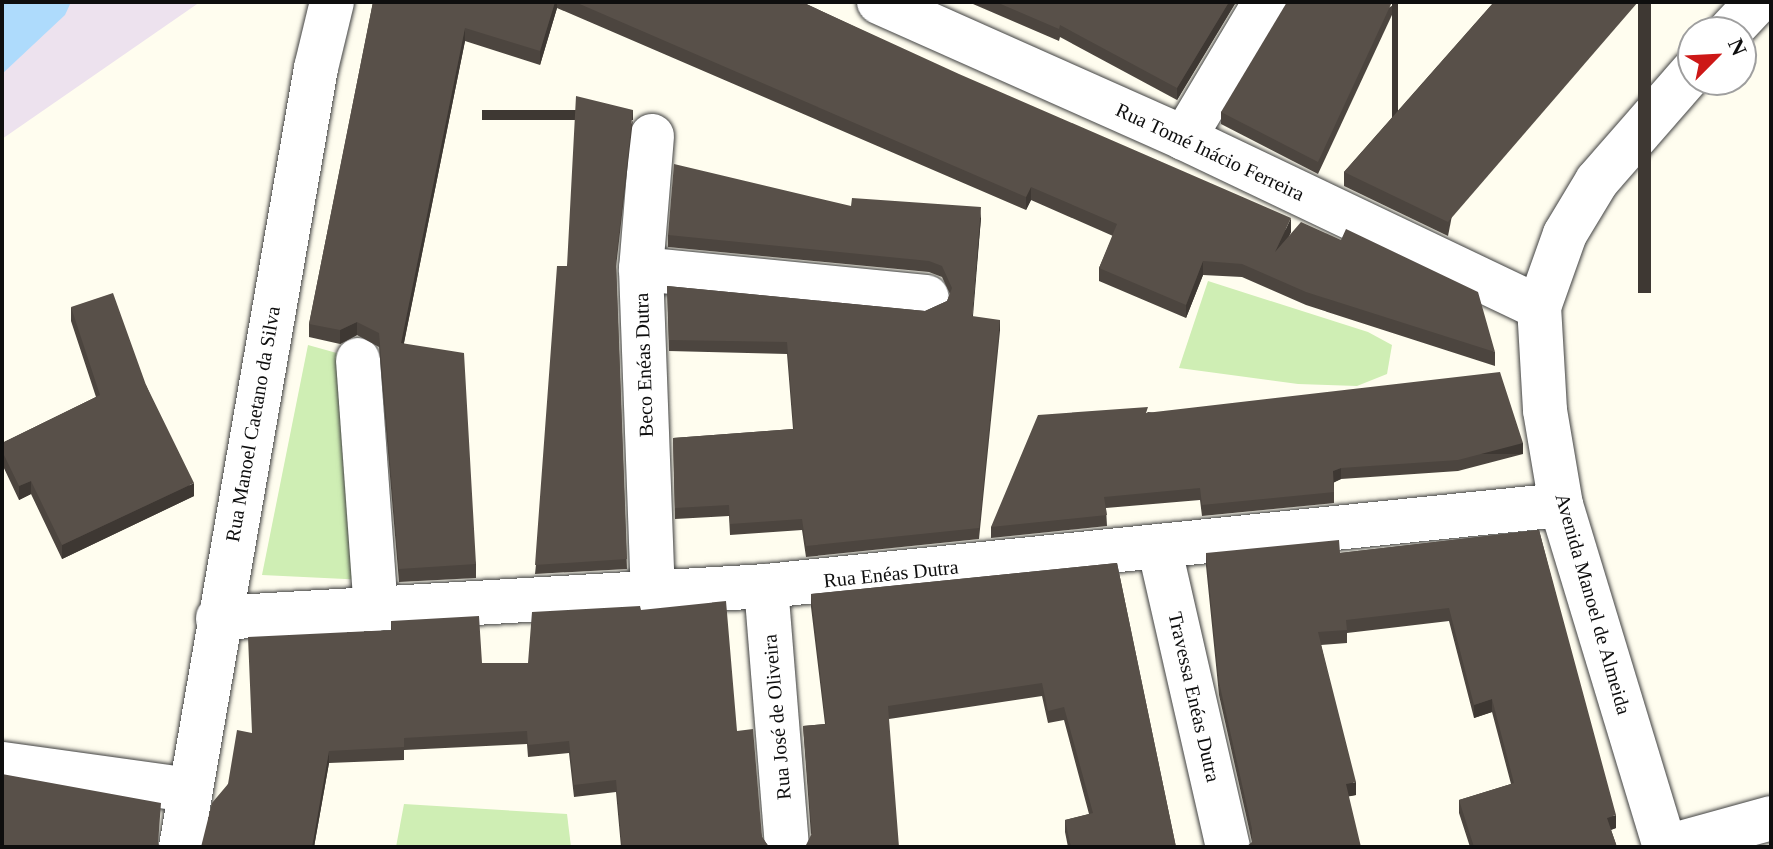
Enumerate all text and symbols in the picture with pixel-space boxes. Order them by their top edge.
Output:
north arrow [1677,16,1757,96]
text: N [1723,34,1752,59]
street label: Rua Tomé Inácio Ferreira [1112,98,1308,206]
street label: Beco Enéas Dutra [629,292,659,438]
street label: Rua Manoel Caetano da Silva [220,304,286,544]
street label: Avenida Manoel de Almeida [1550,490,1636,718]
street label: Rua Enéas Dutra [822,555,960,593]
street label: Travessa Enéas Dutra [1163,610,1225,784]
street label: Rua José de Oliveira [758,633,796,801]

